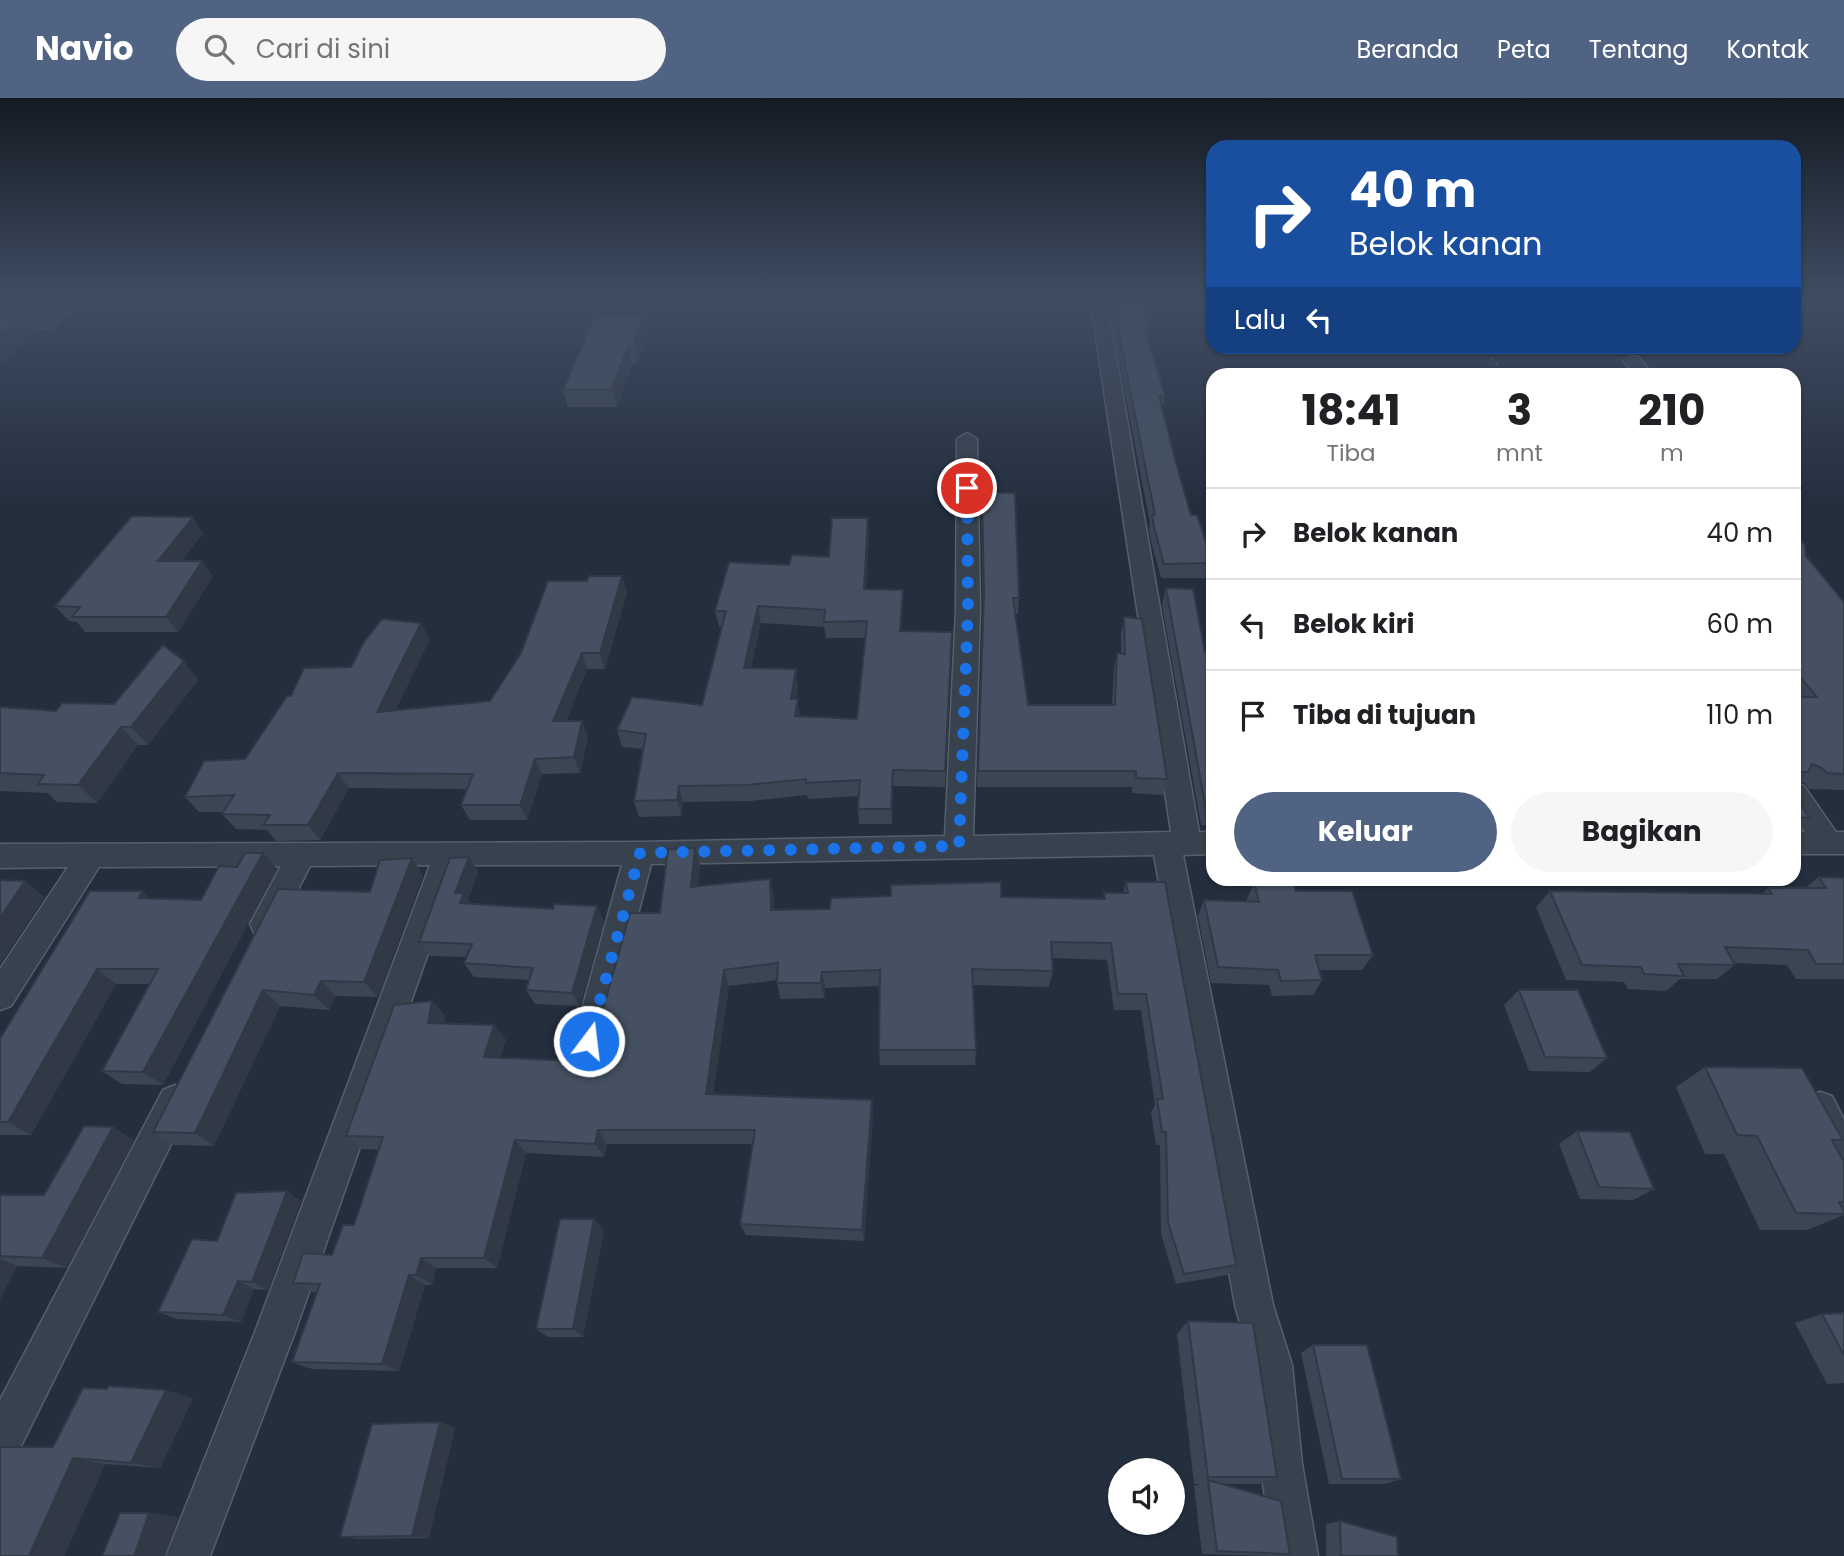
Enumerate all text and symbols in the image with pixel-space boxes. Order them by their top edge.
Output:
search box [176,18,666,81]
text: Navio [35,25,134,72]
icon: search [200,30,238,68]
text: Cari di sini [256,31,390,67]
text: Beranda [1356,33,1459,66]
text: Peta [1497,33,1551,66]
text: Tentang [1589,33,1689,66]
text: Kontak [1727,33,1809,66]
text: 40 m [1349,156,1476,224]
icon: right [1234,168,1325,259]
text: Belok kanan [1349,221,1543,266]
icon: left [1300,301,1338,339]
text: Lalu [1234,302,1286,338]
text: 18:41 [1301,381,1401,440]
text: 3 [1507,381,1532,440]
text: 210 [1638,381,1706,440]
text: Tiba [1326,437,1376,469]
text: mnt [1496,437,1543,469]
text: m [1660,437,1684,469]
pin [937,458,997,518]
icon: arrive [948,469,986,507]
icon: right [1234,515,1272,553]
text: Belok kanan [1293,515,1458,551]
text: 40 m [1707,515,1773,551]
icon: left [1234,606,1272,644]
text: Belok kiri [1293,606,1415,642]
text: 60 m [1706,606,1773,642]
icon: arrive [1234,697,1272,735]
text: Tiba di tujuan [1293,697,1476,733]
text: 110 m [1706,697,1773,733]
button: Keluar [1234,792,1497,872]
button: Bagikan [1511,792,1773,872]
position arrow [552,1004,626,1078]
map controls [1108,1458,1185,1535]
button: sound [1108,1458,1185,1535]

